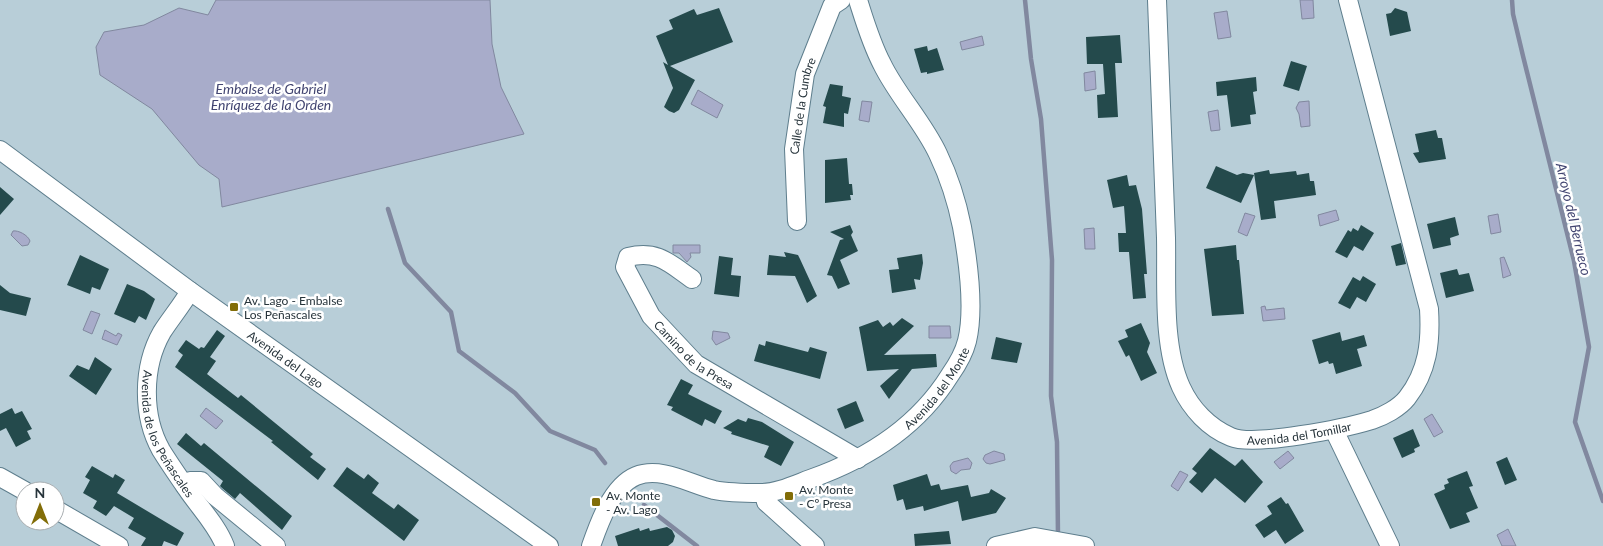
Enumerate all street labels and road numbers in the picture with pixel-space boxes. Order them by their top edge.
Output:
street label: Calle de la Cumbre [786,55,818,155]
street label: Camino de la Presa [651,317,737,392]
street label: Avenida del Lago [245,327,327,391]
street label: Avenida del Monte [901,345,972,432]
street label: Avenida de los Peñascales [139,370,198,500]
street label: Avenida del Tomillar [1247,418,1353,447]

